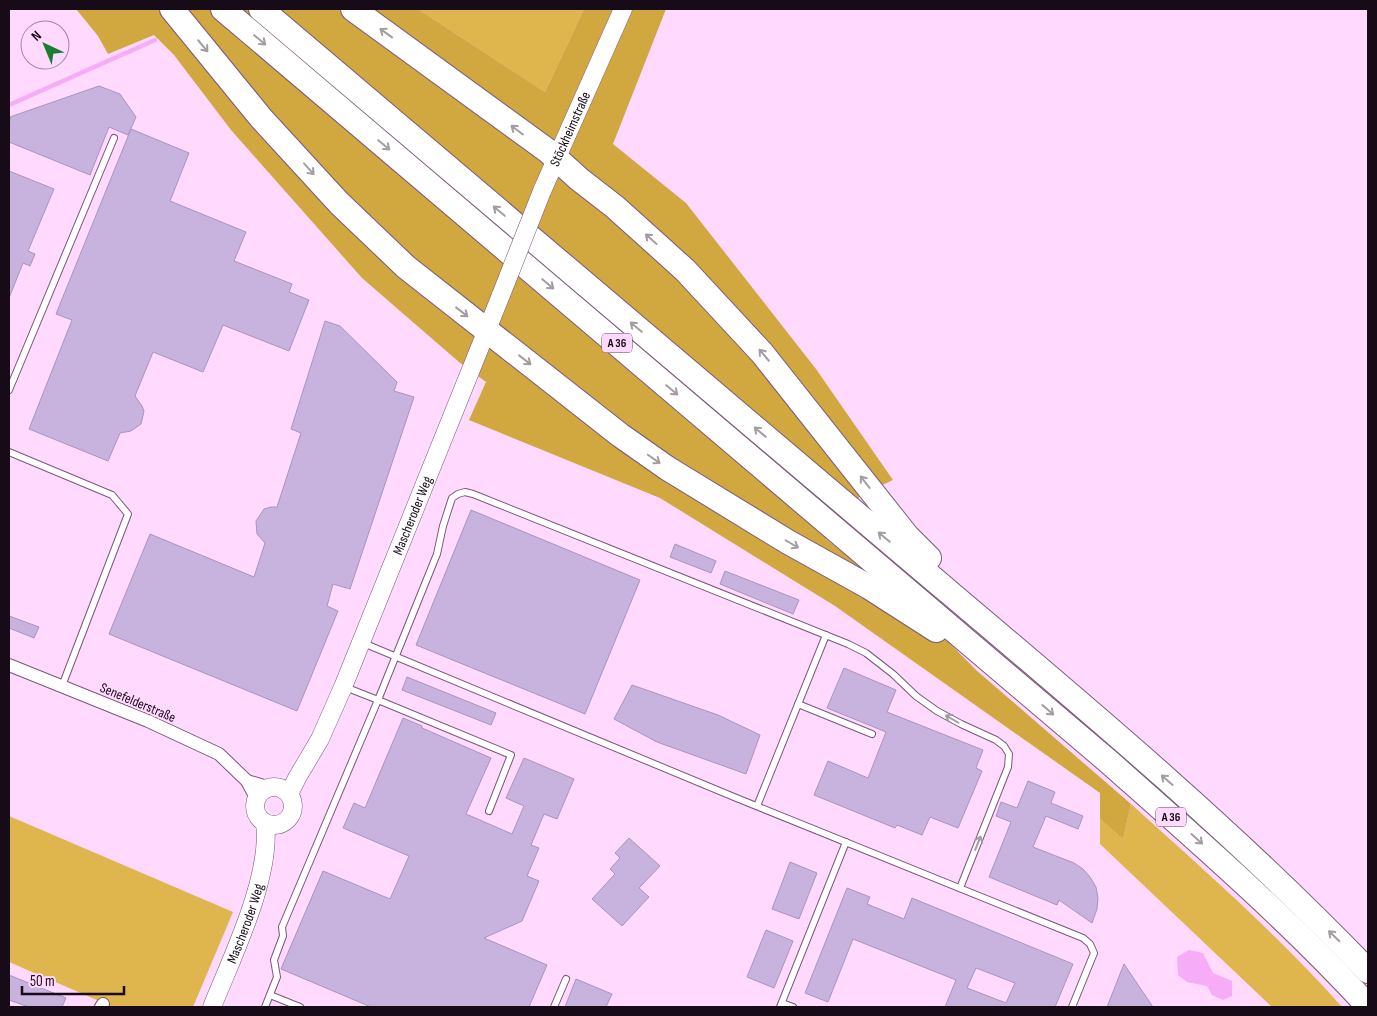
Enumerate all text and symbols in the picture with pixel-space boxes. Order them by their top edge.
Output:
north arrow [20,20,70,70]
text: N [28,27,45,45]
one-way arrow [379,28,393,38]
one-way arrow [253,35,266,46]
one-way arrow [197,40,208,53]
street label: Stöckheimstraße [546,89,594,169]
one-way arrow [510,125,524,135]
one-way arrow [377,140,390,151]
one-way arrow [303,163,315,176]
one-way arrow [493,206,506,217]
one-way arrow [644,233,657,245]
one-way arrow [541,279,554,290]
one-way arrow [455,307,468,318]
one-way arrow [630,322,643,333]
road number: A 36 [602,333,632,352]
one-way arrow [759,349,770,362]
one-way arrow [518,355,531,366]
one-way arrow [665,384,678,395]
one-way arrow [754,427,767,438]
one-way arrow [647,454,661,464]
street label: Mascheroder Weg [389,473,436,558]
one-way arrow [860,476,871,489]
one-way arrow [878,532,891,543]
one-way arrow [784,540,799,550]
street label: Senefelderstraße [97,679,178,726]
one-way arrow [1042,704,1055,715]
one-way arrow [945,714,960,724]
one-way arrow [1161,775,1174,786]
road number: A 36 [1156,808,1186,826]
one-way arrow [1191,833,1204,845]
one-way arrow [974,836,984,851]
street label: Mascheroder Weg [223,881,267,966]
one-way arrow [1328,930,1340,942]
scale bar [22,964,125,996]
text: 50 m [30,972,55,991]

